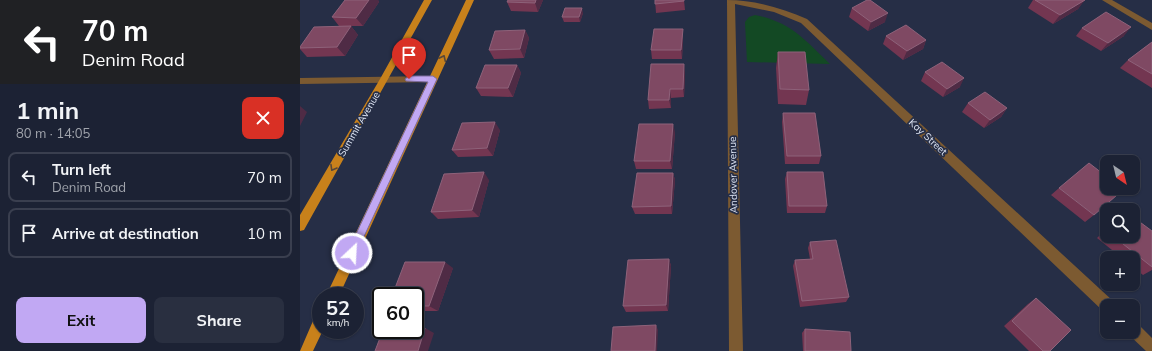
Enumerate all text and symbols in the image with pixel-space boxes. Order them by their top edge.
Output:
text: 70 m [82,13,148,48]
icon: left [16,16,68,68]
pin [392,38,426,79]
icon: arrive [398,44,420,66]
text: Denim Road [82,48,185,71]
one-way arrow [438,54,446,62]
street label: Summit Avenue [335,89,383,159]
text: 1 min [16,95,79,125]
button: close [242,97,284,139]
street label: Kay Street [906,116,950,158]
text: 80 m · 14:05 [16,125,90,141]
street label: Andover Avenue [726,137,740,213]
north arrow [1100,155,1140,195]
map controls [1100,155,1140,339]
text: Turn left [52,160,111,179]
one-way arrow [331,164,338,171]
icon: left [18,166,40,188]
text: 70 m [247,168,282,187]
text: Denim Road [52,179,126,195]
button: search [1100,203,1140,243]
icon: arrive [18,222,40,244]
text: Arrive at destination [52,224,199,243]
text: 10 m [247,224,282,243]
position arrow [331,232,373,274]
button: + [1100,251,1140,291]
speed limit sign: 60 [372,287,424,339]
text: 52 [326,295,350,320]
button: Exit [16,297,146,343]
button: Share [154,297,284,343]
button: − [1100,299,1140,339]
text: km/h [327,316,349,329]

